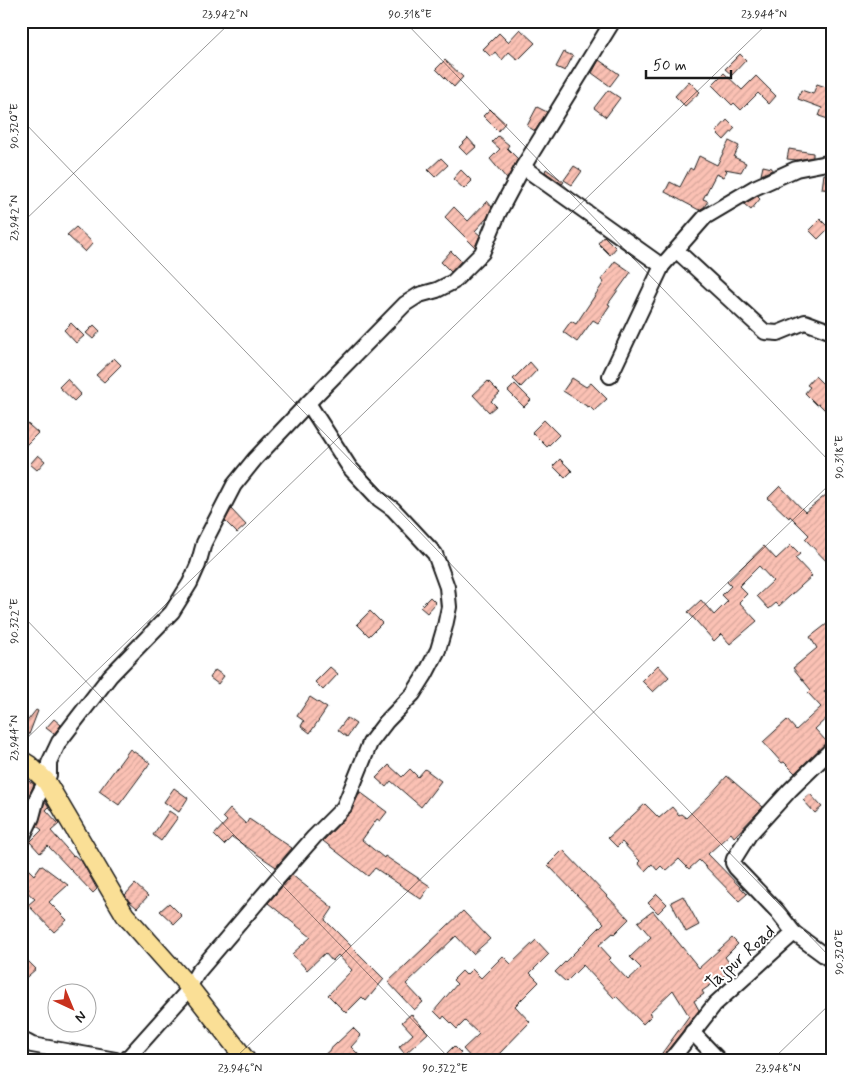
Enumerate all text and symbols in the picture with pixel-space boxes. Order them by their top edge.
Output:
text: 23.942°N [202,7,248,23]
text: 90.318°E [388,7,432,23]
text: 23.944°N [741,7,787,23]
scale bar [646,48,730,80]
text: 50 m [653,56,687,76]
text: 90.320°E [7,103,23,149]
text: 23.942°N [7,195,23,241]
text: 90.318°E [832,435,848,479]
text: 90.322°E [7,598,23,644]
text: 23.944°N [7,715,23,761]
street label: Tajpur Road [701,920,781,996]
text: 90.320°E [832,929,848,975]
north arrow [48,984,98,1034]
text: N [71,1007,90,1026]
text: 23.946°N [218,1061,262,1077]
text: 90.322°E [422,1061,468,1077]
text: 23.948°N [755,1061,801,1077]

